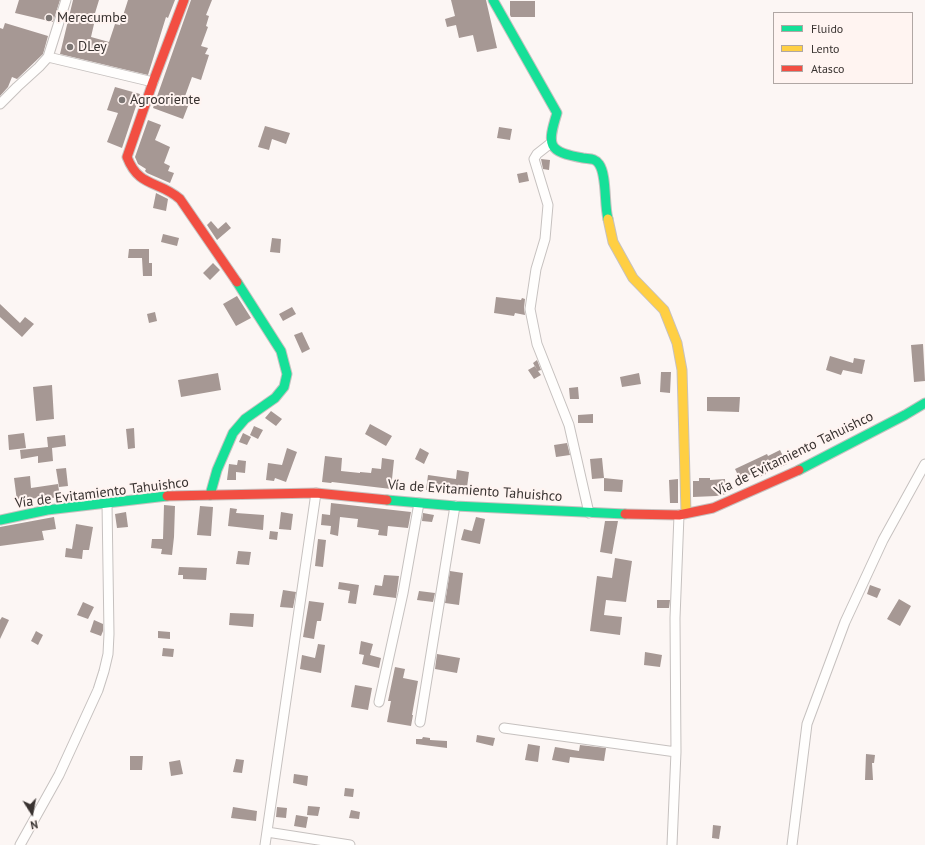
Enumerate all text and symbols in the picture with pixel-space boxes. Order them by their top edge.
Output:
place label: Merecumbe [57,10,127,26]
legend [773,12,913,84]
marker: Merecumbe [44,13,54,23]
text: Fluido [811,21,843,36]
place label: DLey [78,39,107,55]
text: Lento [811,41,840,56]
marker: DLey [65,42,75,52]
text: Atasco [811,61,844,76]
place label: Agrooriente [130,92,200,108]
marker: Agrooriente [117,95,127,105]
street label: Vía de Evitamiento Tahuishco [712,408,876,500]
street label: Vía de Evitamiento Tahuishco [14,474,190,512]
street label: Vía de Evitamiento Tahuishco [387,477,563,505]
north arrow [12,793,52,833]
text: N [29,817,39,832]

